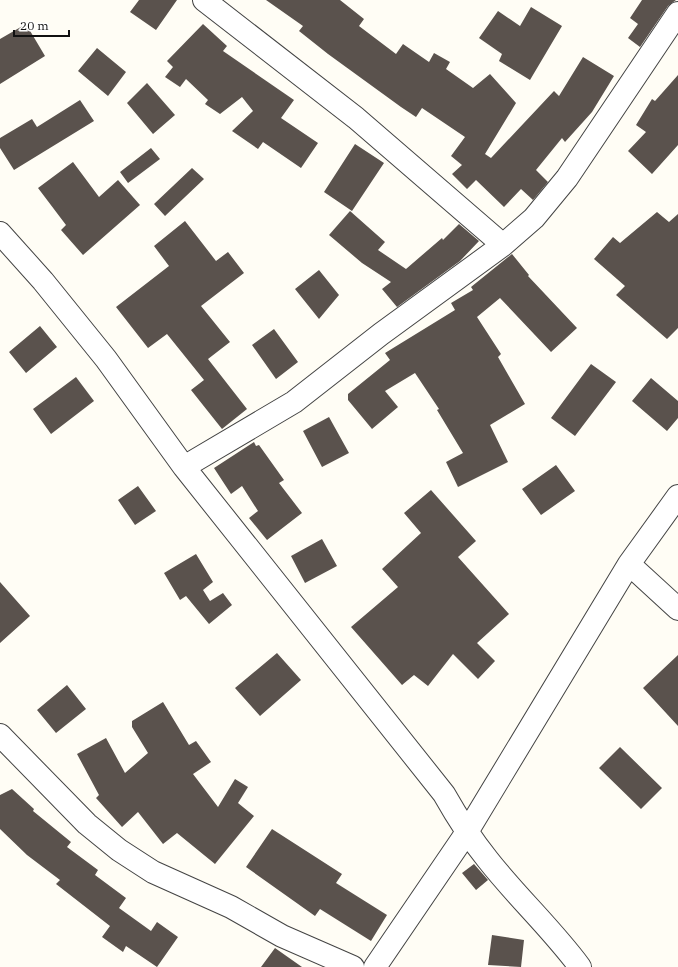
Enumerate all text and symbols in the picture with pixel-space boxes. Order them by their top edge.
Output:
scale bar [14,12,69,38]
text: 20 m [20,18,49,33]

